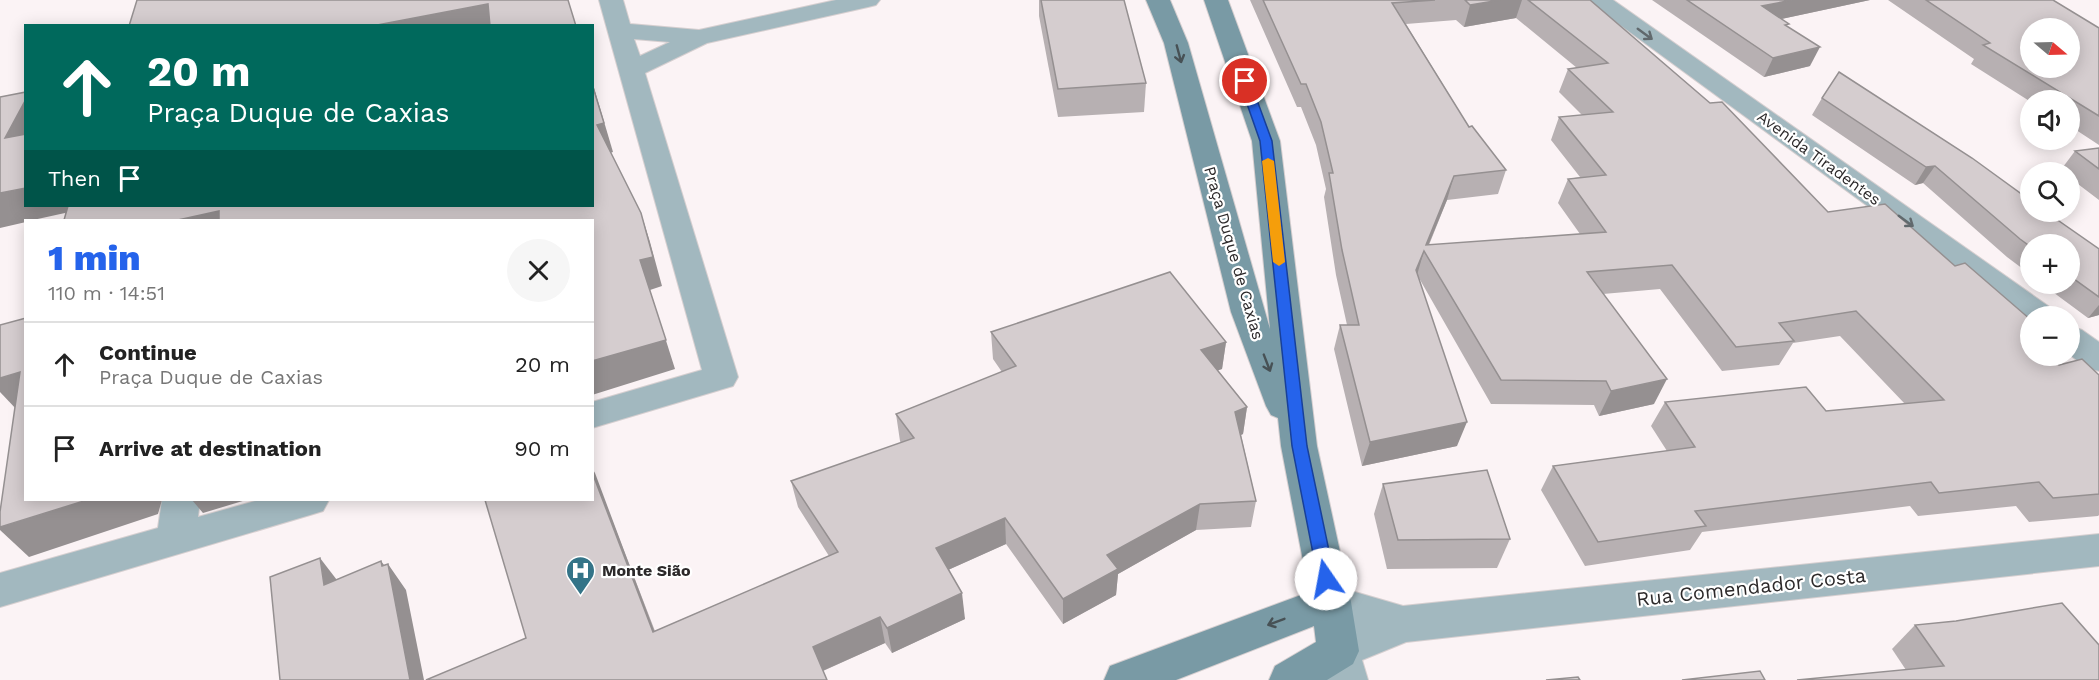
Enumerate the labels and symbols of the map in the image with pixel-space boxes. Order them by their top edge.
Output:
north arrow [2020,18,2080,78]
one-way arrow [1637,28,1653,40]
one-way arrow [1173,45,1185,64]
pin [1219,55,1270,106]
street label: Avenida Tiradentes [1754,107,1884,209]
street label: Praça Duque de Caxias [1200,164,1268,342]
one-way arrow [1898,215,1914,227]
one-way arrow [1262,353,1273,372]
position arrow [1294,547,1358,611]
hospital icon: Monte Sião [565,554,597,596]
place label: Monte Sião [602,561,691,580]
street label: Rua Comendador Costa [1635,563,1867,611]
one-way arrow [1267,618,1286,629]

